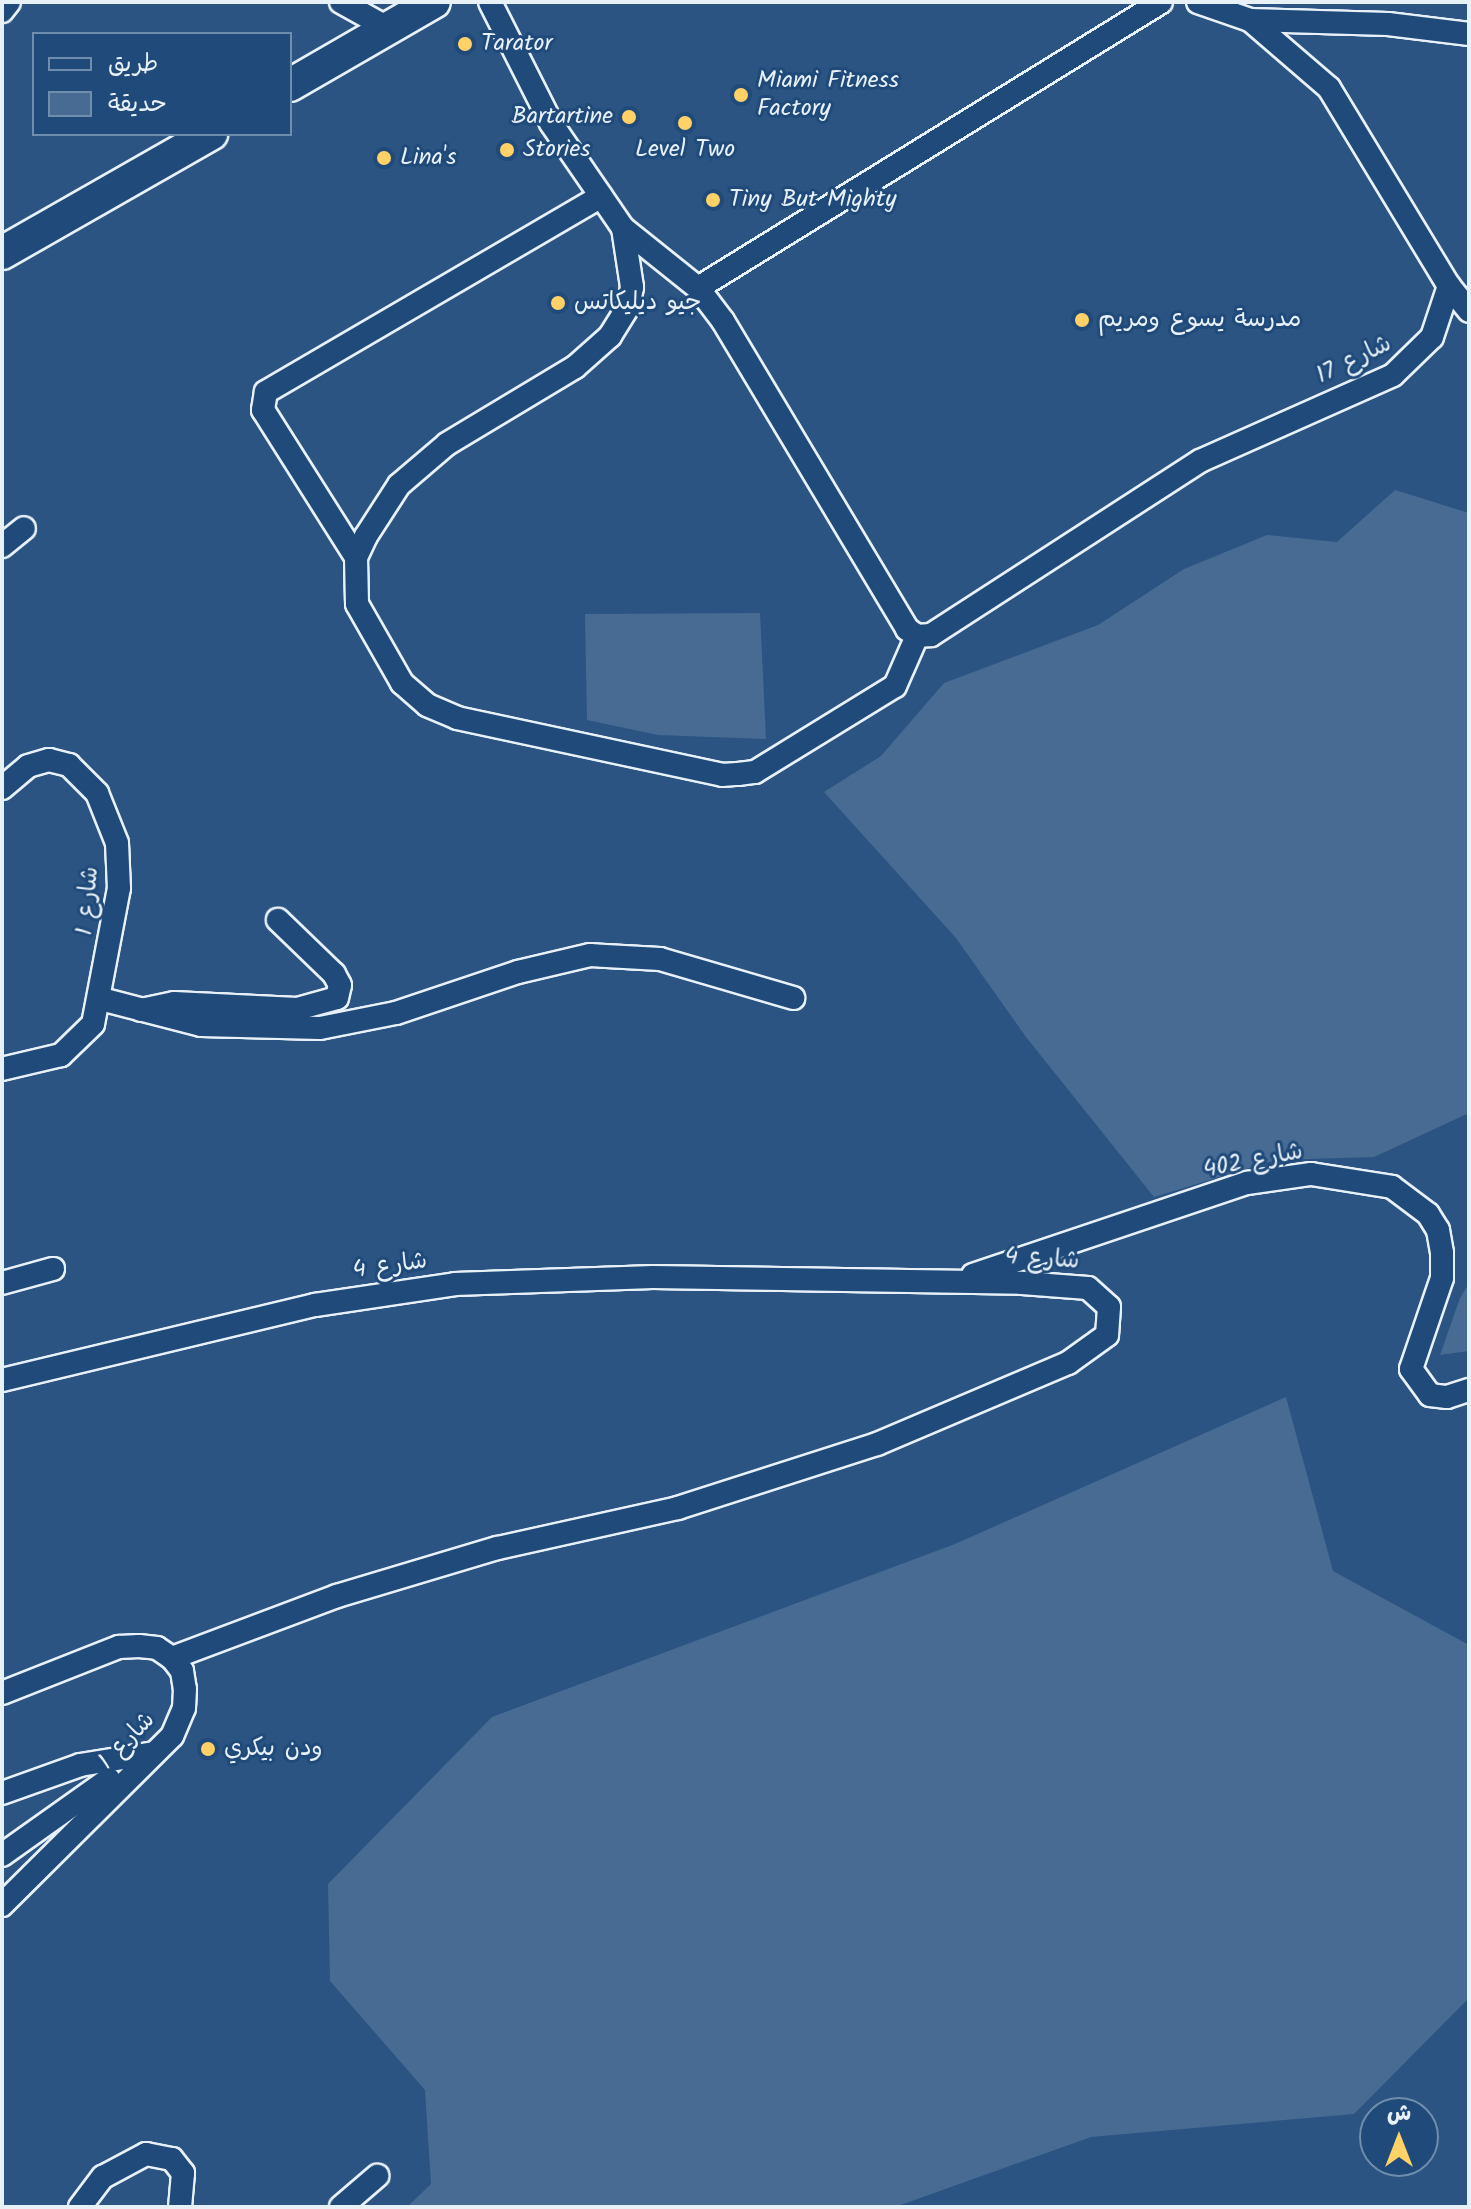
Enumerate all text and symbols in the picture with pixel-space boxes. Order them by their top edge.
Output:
place label: Tarator [481,30,552,58]
legend [32,32,292,136]
marker: Tarator [456,35,474,53]
text: طريق [108,45,158,84]
place label: Miami Fitness Factory [757,67,899,123]
text: حديقة [108,85,167,124]
marker: Miami Fitness Factory [732,86,750,104]
place label: Bartartine [511,103,613,131]
marker: Bartartine [620,108,638,126]
marker: Level Two [676,114,694,132]
place label: Stories [523,136,591,164]
place label: Level Two [635,136,735,164]
marker: Stories [498,141,516,159]
place label: Lina's [400,144,457,172]
marker: Lina's [375,149,393,167]
place label: Tiny But Mighty [729,186,896,214]
marker: Tiny But Mighty [704,191,722,209]
place label: جيو ديليكاتس [574,289,701,317]
marker: جيو ديليكاتس [549,294,567,312]
place label: مدرسة يسوع ومريم [1098,306,1301,334]
marker: مدرسة يسوع ومريم [1073,311,1091,329]
street label: شارع 17 [1312,329,1396,391]
street label: شارع 1 [71,865,105,937]
street label: شارع 402 [1201,1137,1305,1185]
street label: شارع 4 [1004,1242,1080,1276]
street label: شارع 4 [351,1247,429,1285]
street label: شارع 1 [93,1706,161,1776]
place label: ودن بيكري [224,1735,323,1763]
marker: ودن بيكري [199,1740,217,1758]
north arrow [1359,2097,1439,2177]
text: ش [1387,2097,1411,2132]

